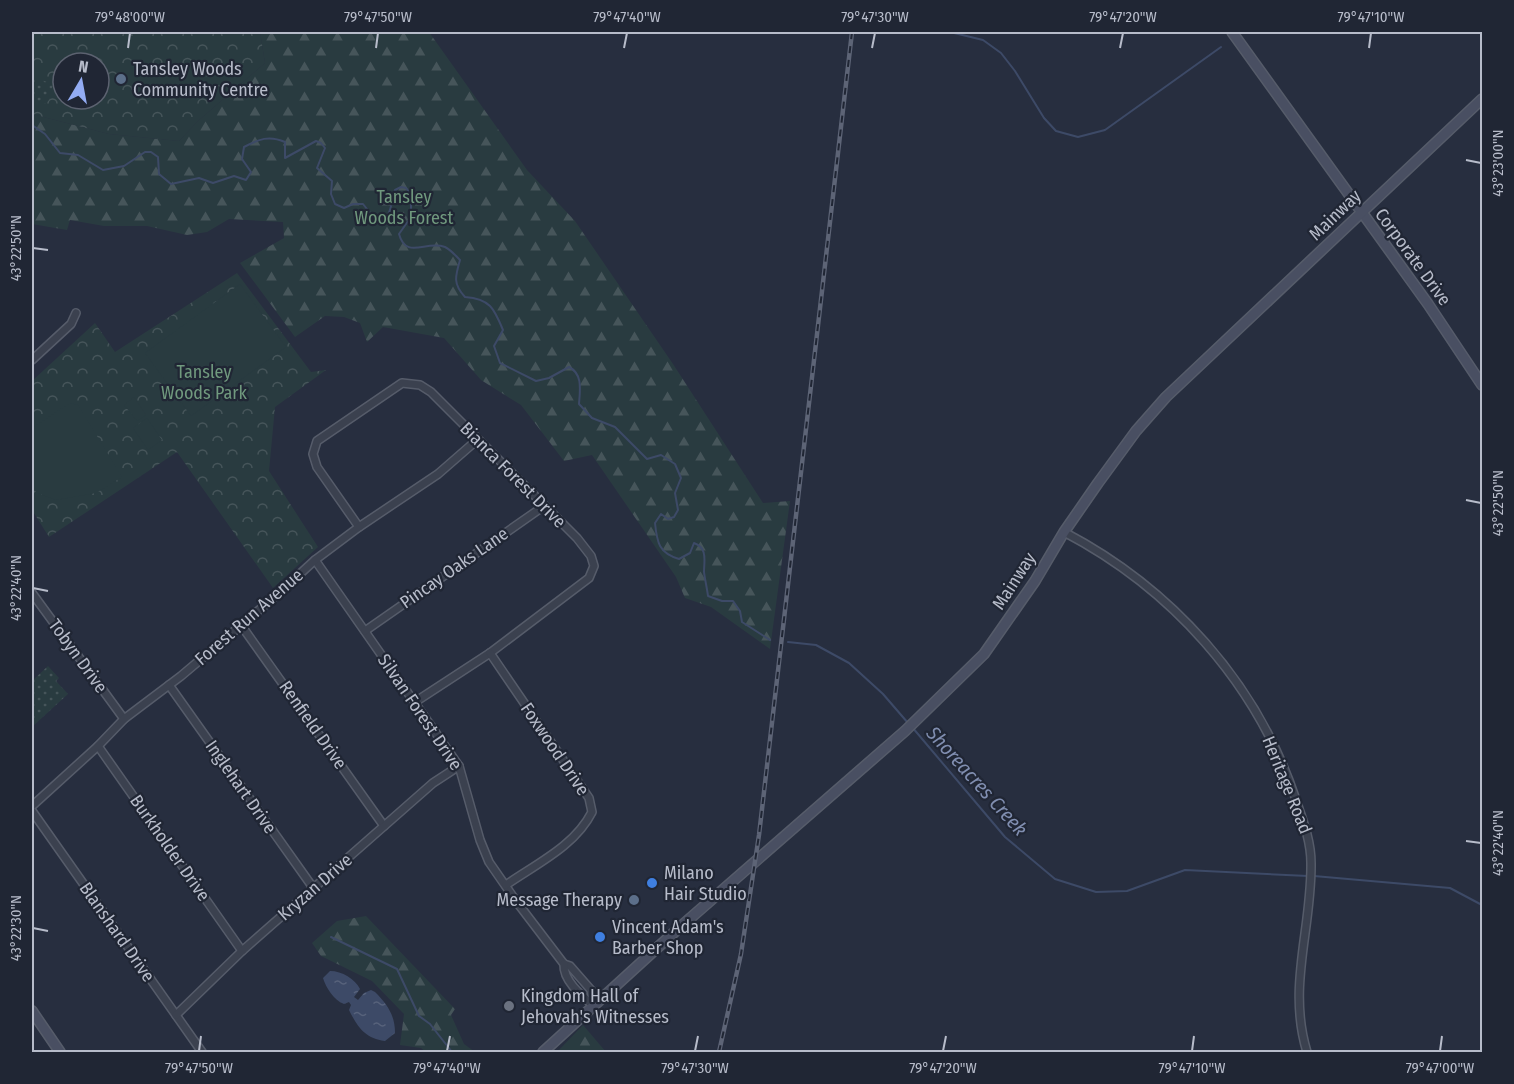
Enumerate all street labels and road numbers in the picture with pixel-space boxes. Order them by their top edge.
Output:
street label: Mainway [1304,185,1366,245]
street label: Corporate Drive [1370,204,1456,310]
street label: Bianca Forest Drive [456,418,571,533]
street label: Pincay Oaks Lane [396,523,512,613]
street label: Mainway [987,548,1041,614]
street label: Forest Run Avenue [190,564,308,670]
street label: Tobyn Drive [44,615,112,697]
street label: Silvan Forest Drive [373,650,467,774]
street label: Renfield Drive [274,677,352,774]
street label: Foxwood Drive [516,698,594,800]
street label: Heritage Road [1257,733,1317,837]
street label: Inglehart Drive [201,736,281,838]
street label: Burkholder Drive [125,791,215,905]
street label: Kryzan Drive [273,849,357,925]
street label: Blanshard Drive [75,878,159,986]

